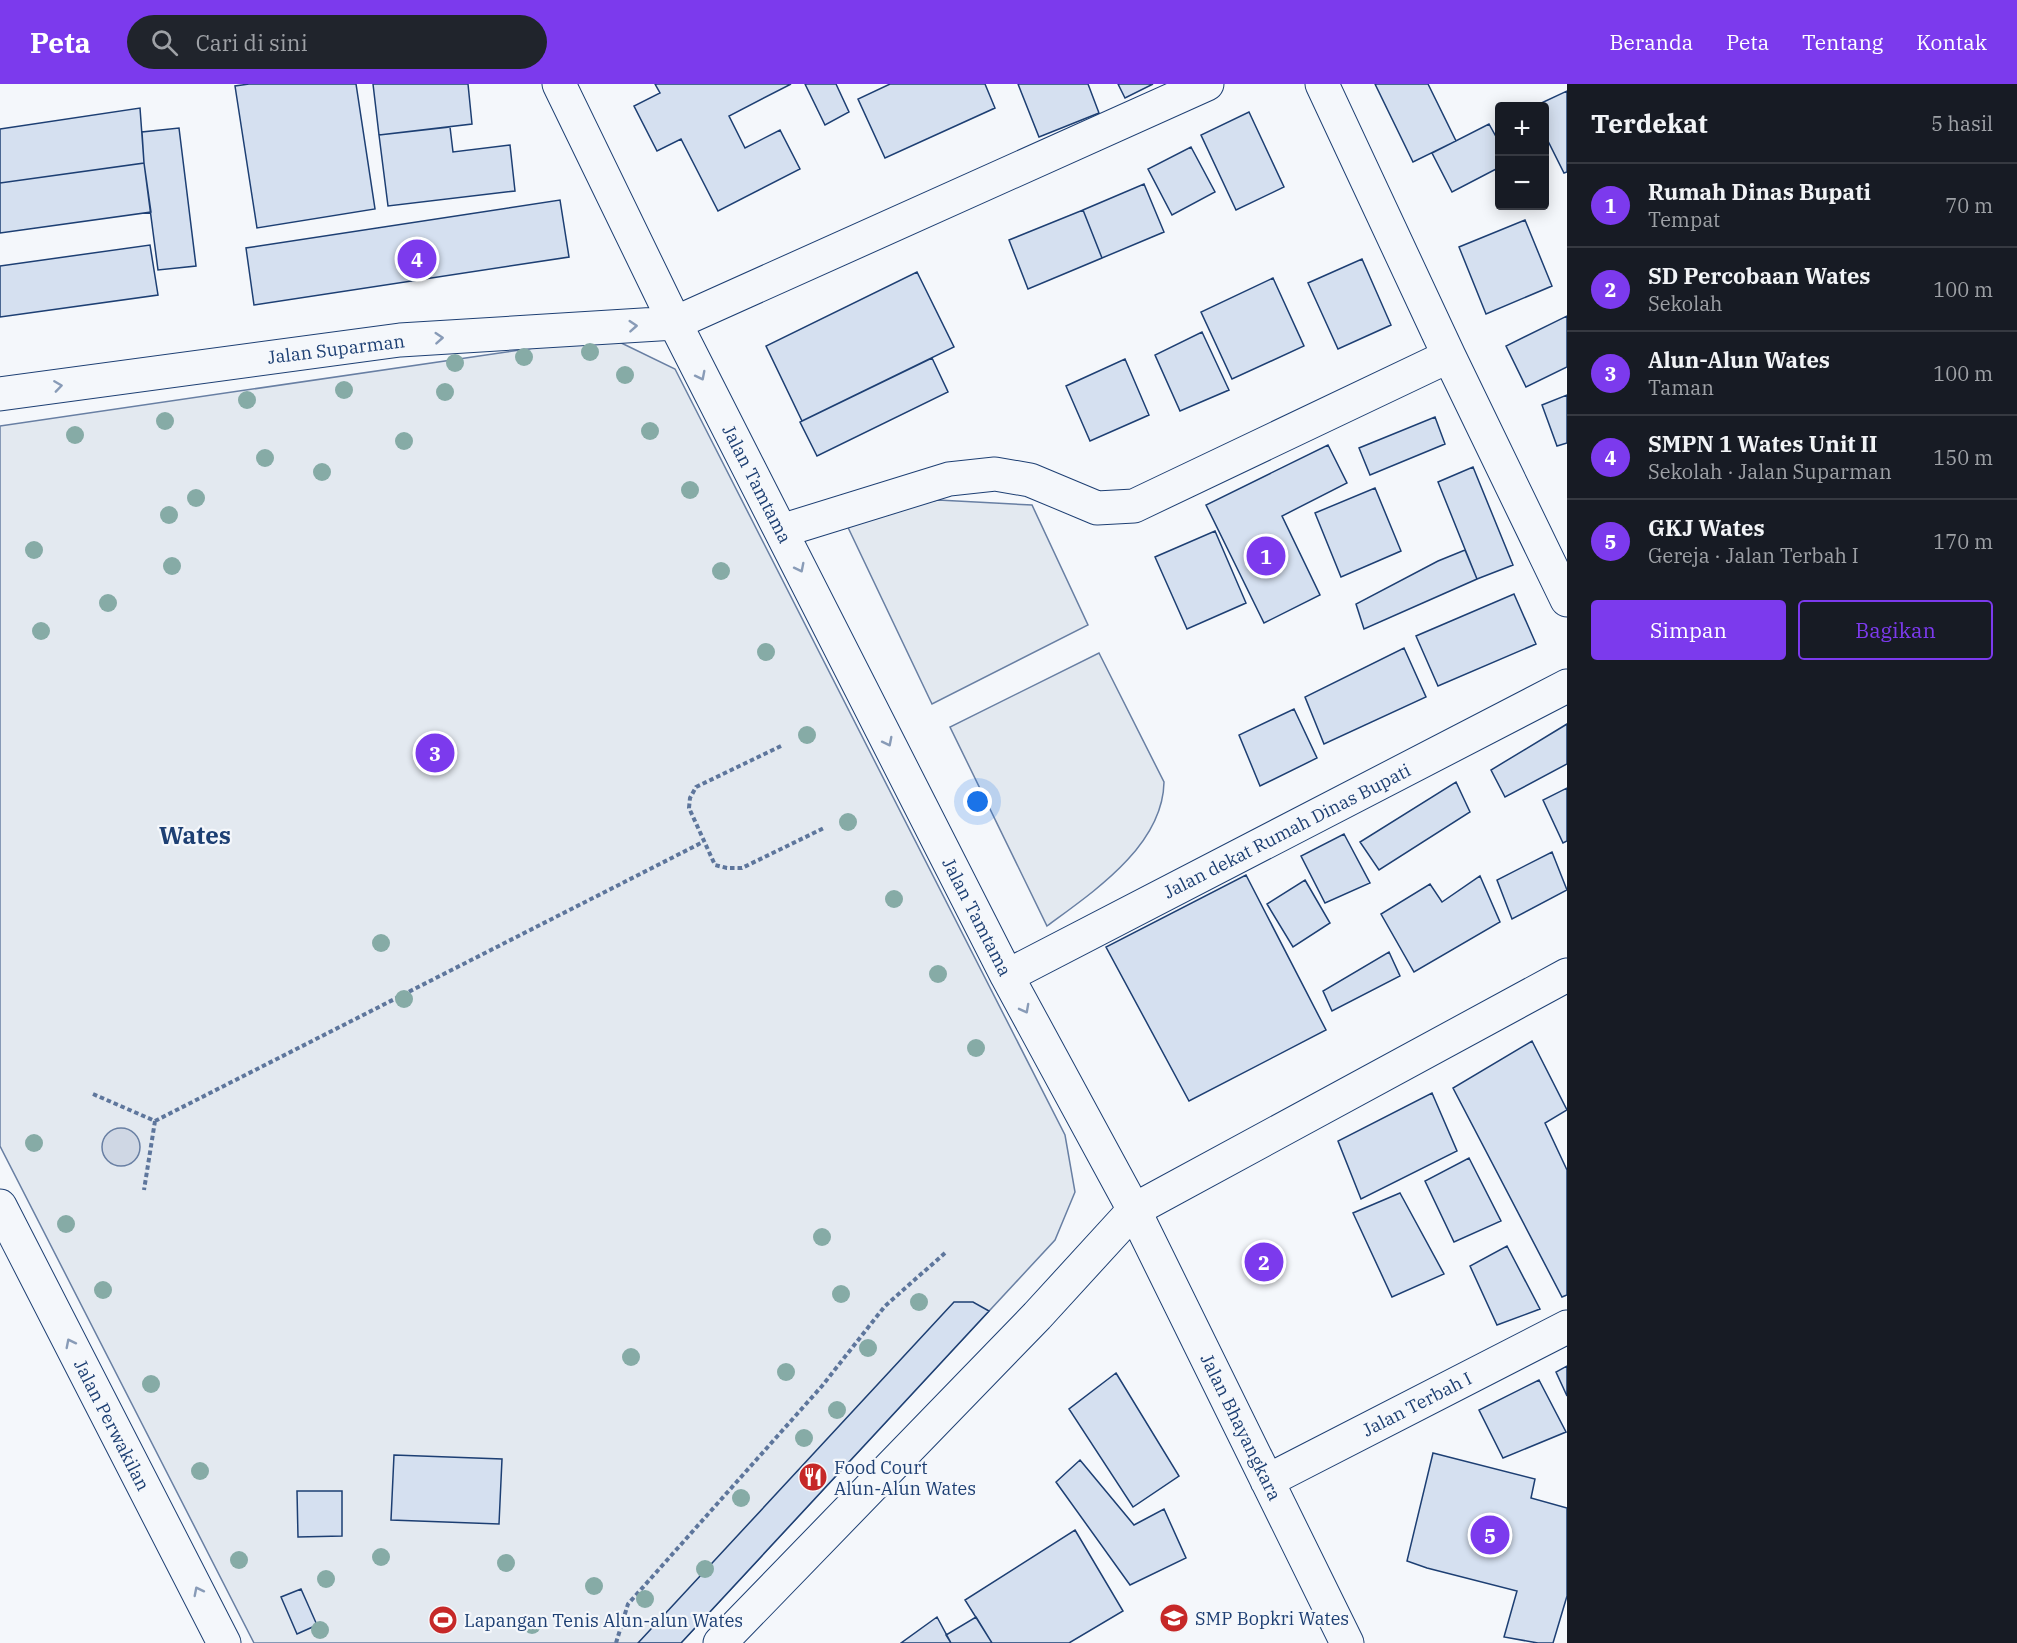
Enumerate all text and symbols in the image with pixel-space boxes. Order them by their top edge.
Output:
search box [127,15,547,69]
text: Peta [30,24,91,61]
icon: search [148,26,181,59]
text: Cari di sini [196,28,308,57]
text: Beranda [1610,28,1693,56]
text: Peta [1726,28,1769,56]
text: Tentang [1802,28,1883,56]
text: Kontak [1916,28,1987,56]
map controls [1495,102,1549,210]
button: + [1495,102,1549,156]
text: Terdekat [1591,106,1708,140]
text: 5 hasil [1931,110,1993,137]
button: − [1495,156,1549,210]
text: Rumah Dinas Bupati [1648,177,1871,206]
text: 1 [1605,192,1617,219]
text: 70 m [1945,192,1993,219]
text: Tempat [1648,206,1720,233]
pin: 4 [398,236,436,282]
text: SD Percobaan Wates [1648,261,1871,290]
text: 2 [1605,276,1617,303]
text: 100 m [1933,276,1993,303]
text: Sekolah [1648,290,1723,317]
one-way arrow [629,320,638,333]
street label: Jalan Suparman [266,329,406,369]
one-way arrow [434,332,443,345]
text: Alun-Alun Wates [1648,345,1830,374]
text: 3 [1605,360,1617,387]
text: 100 m [1933,360,1993,387]
one-way arrow [694,369,706,380]
text: Taman [1648,374,1714,401]
one-way arrow [53,381,63,393]
street label: Jalan Tamtama [717,421,797,547]
text: SMPN 1 Wates Unit II [1648,429,1878,458]
text: 4 [1605,444,1617,471]
text: 150 m [1933,444,1993,471]
text: Sekolah · Jalan Suparman [1648,458,1892,485]
text: GKJ Wates [1648,513,1765,542]
text: 5 [1605,528,1617,555]
text: 170 m [1933,528,1993,555]
pin: 1 [1246,534,1286,578]
text: Gereja · Jalan Terbah I [1648,542,1859,569]
one-way arrow [792,561,804,572]
button: Simpan [1591,600,1786,660]
button: Bagikan [1798,600,1993,660]
pin: 3 [416,730,454,776]
one-way arrow [881,735,892,746]
street label: Jalan dekat Rumah Dinas Bupati [1160,758,1415,904]
your location [963,787,992,816]
district label: Wates [159,819,231,851]
street label: Jalan Tamtama [937,854,1017,980]
one-way arrow [1018,1003,1029,1013]
pin: 2 [1244,1240,1284,1284]
one-way arrow [66,1338,77,1349]
street label: Jalan Bhayangkara [1195,1350,1287,1504]
street label: Jalan Perwakilan [69,1355,155,1495]
street label: Jalan Terbah I [1358,1367,1476,1441]
place label: Food Court Alun-Alun Wates [834,1456,976,1500]
restaurant icon: Food Court Alun-Alun Wates [797,1461,829,1493]
pin: 5 [1470,1512,1510,1558]
one-way arrow [193,1586,205,1597]
school or university icon: SMP Bopkri Wates [1158,1602,1190,1634]
sports icon: Lapangan Tenis Alun-alun Wates [427,1604,459,1636]
place label: SMP Bopkri Wates [1195,1607,1349,1630]
place label: Lapangan Tenis Alun-alun Wates [464,1609,743,1632]

